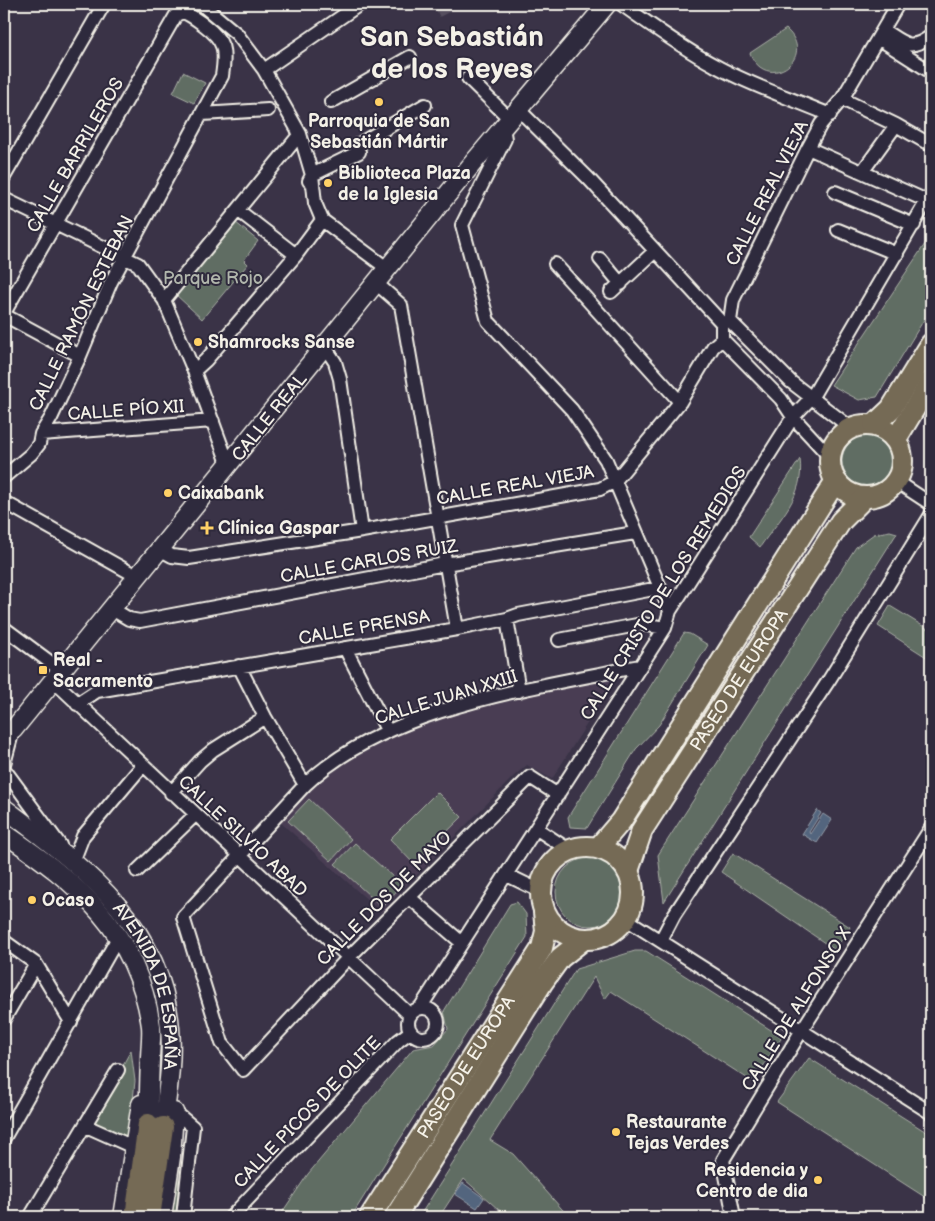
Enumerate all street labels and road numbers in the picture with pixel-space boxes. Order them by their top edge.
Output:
street label: CALLE BARRILEROS [23,74,128,236]
street label: CALLE REAL VIEJA [722,117,813,269]
street label: CALLE RAMÓN ESTEBAN [23,211,138,414]
street label: CALLE REAL [227,369,312,466]
street label: CALLE PÍO XII [67,394,185,425]
street label: CALLE REAL VIEJA [435,461,596,510]
street label: CALLE CRISTO DE LOS REMEDIOS [576,462,751,724]
street label: CALLE CARLOS RUIZ [279,536,459,587]
street label: PASEO DE EUROPA [686,605,793,755]
street label: CALLE PRENSA [297,606,431,649]
street label: CALLE JUAN XXIII [372,666,520,729]
street label: CALLE SILVIO ABAD [174,771,312,902]
street label: CALLE DOS DE MAYO [313,827,456,970]
street label: AVENIDA DE ESPAÑA [108,898,182,1071]
street label: CALLE DE ALFONSO X [737,923,856,1095]
street label: PASEO DE EUROPA [413,992,520,1142]
street label: CALLE PICOS DE OLITE [229,1032,385,1192]

